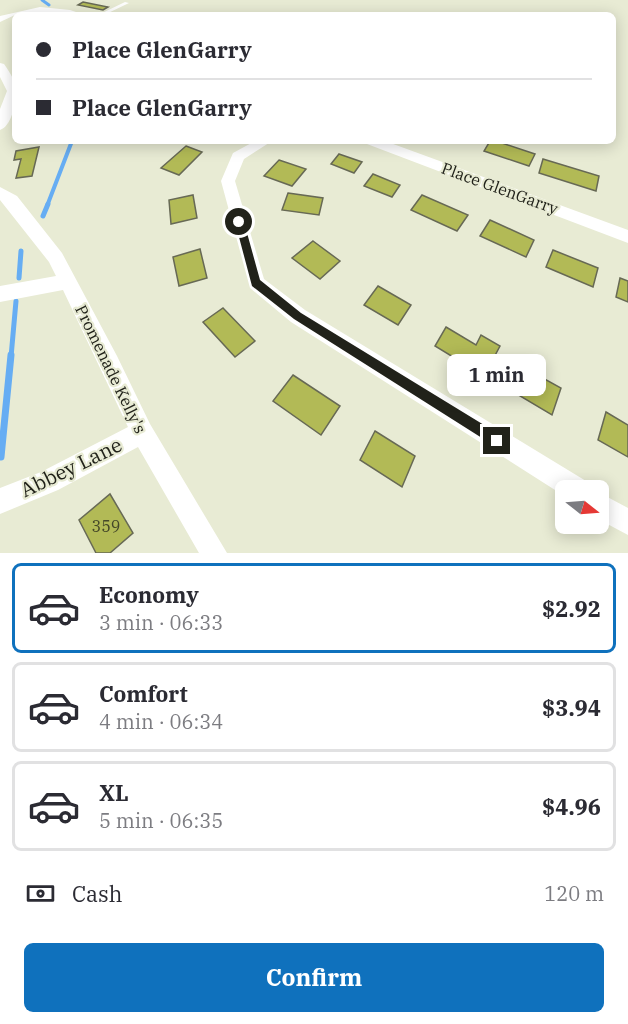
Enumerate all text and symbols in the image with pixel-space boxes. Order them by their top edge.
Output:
text: Place GlenGarry [72,35,252,64]
text: Place GlenGarry [72,93,252,122]
street label: Place GlenGarry [439,158,561,219]
route start [225,208,252,235]
street label: Promenade Kelly's [71,302,151,436]
callout: 1 min [448,354,546,396]
text: 1 min [469,361,525,388]
route end [483,427,510,454]
street label: Abbey Lane [16,431,126,503]
north arrow [555,480,609,534]
map controls [555,480,609,534]
house number: 359 [92,516,120,536]
text: Economy [99,580,199,609]
icon: car [27,581,81,635]
text: $2.92 [542,594,601,623]
text: 3 min · 06:33 [99,609,223,636]
text: Comfort [99,679,188,708]
icon: car [27,680,81,734]
text: $3.94 [542,693,601,722]
text: 4 min · 06:34 [99,708,223,735]
text: XL [99,778,129,807]
icon: car [27,779,81,833]
text: $4.96 [542,792,601,821]
text: 5 min · 06:35 [99,807,223,834]
icon: cash [24,877,57,910]
text: Cash [72,879,123,908]
text: 120 m [544,880,604,907]
button: Confirm [24,943,604,1012]

